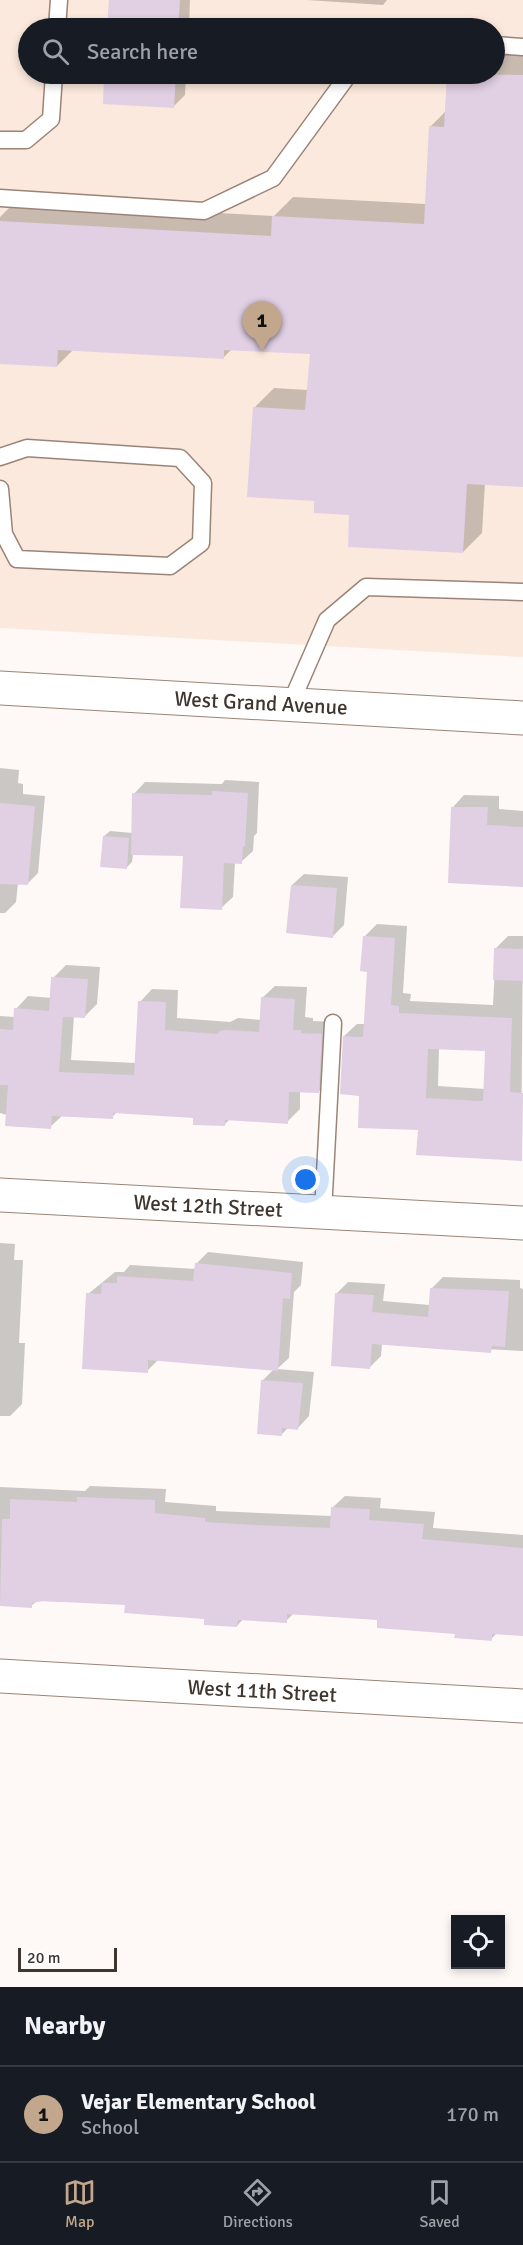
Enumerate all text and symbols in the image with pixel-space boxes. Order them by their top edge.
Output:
search box [18,18,505,84]
icon: search [39,35,72,68]
text: Search here [87,38,198,65]
pin: 1 [242,302,282,351]
street label: West Grand Avenue [174,685,348,721]
your location [291,1165,320,1194]
street label: West 12th Street [133,1189,283,1223]
street label: West 11th Street [187,1674,337,1708]
map controls [451,1915,505,1969]
button: locate [451,1915,505,1969]
scale bar [18,1945,117,1972]
text: 20 m [27,1948,61,1968]
text: Nearby [24,2010,105,2042]
text: Vejar Elementary School [81,2088,316,2115]
text: 1 [38,2102,49,2127]
text: 170 m [446,2102,499,2127]
text: School [81,2115,139,2140]
tab: Map [63,2176,96,2232]
tab: Directions [223,2176,293,2232]
tab: Saved [419,2176,460,2232]

